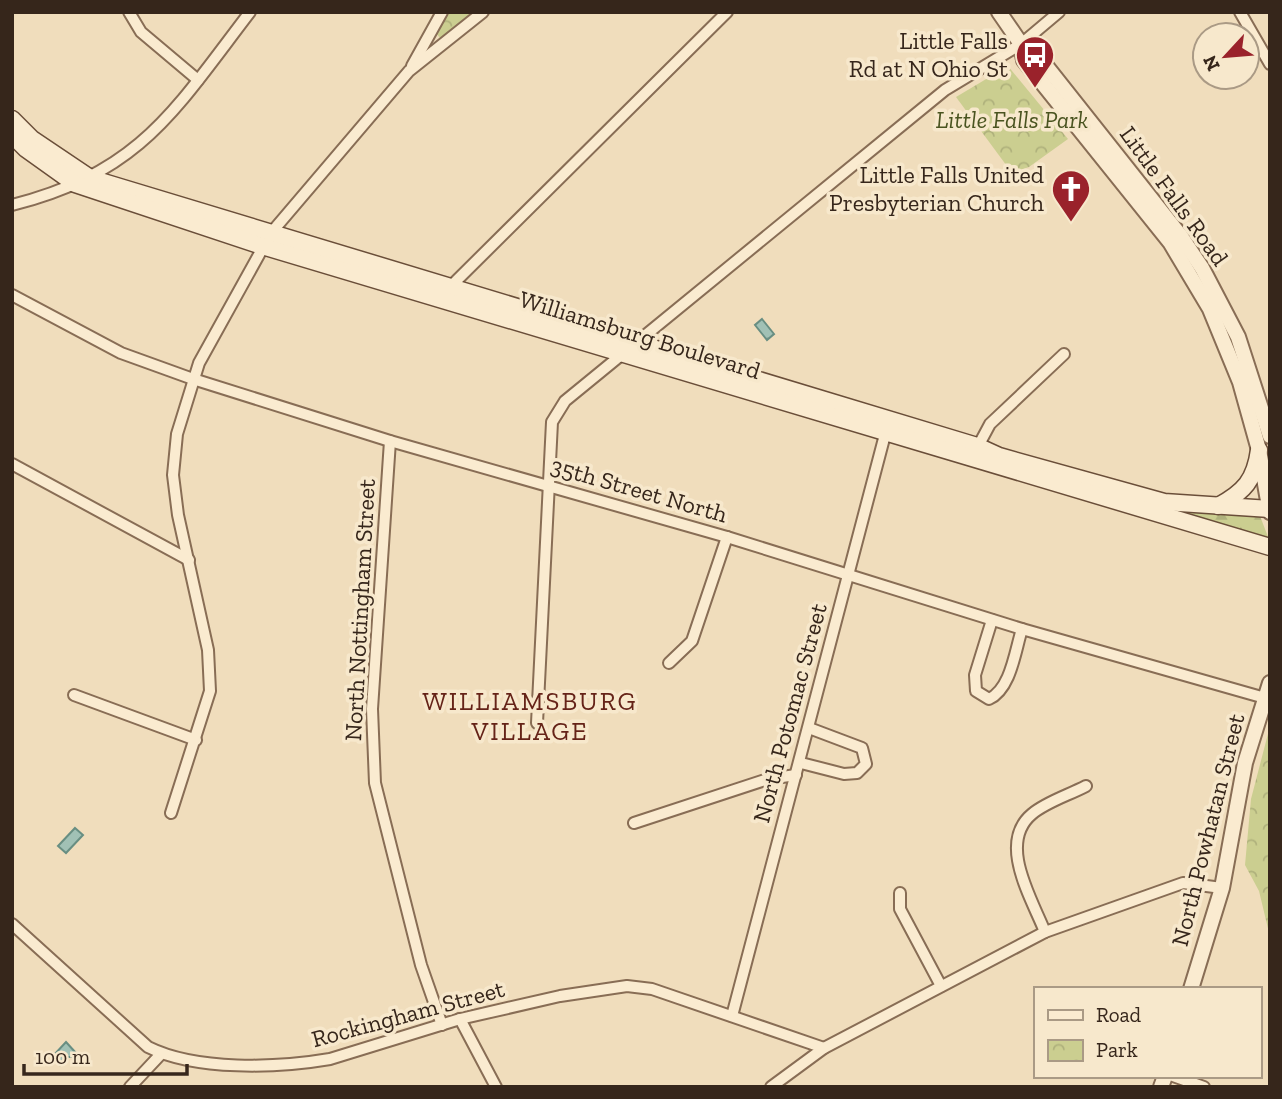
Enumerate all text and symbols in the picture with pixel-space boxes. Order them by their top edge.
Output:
north arrow [1191,21,1261,91]
place label: Little Falls Rd at N Ohio St [849,26,1008,83]
bus stop icon: Little Falls Rd at N Ohio St [1014,34,1056,89]
text: N [1198,52,1225,75]
park label: Little Falls Park [936,105,1088,134]
street label: Little Falls Road [1114,120,1235,271]
place label: Little Falls United Presbyterian Church [829,160,1045,217]
church icon: Little Falls United Presbyterian Church [1050,168,1092,223]
street label: Williamsburg Boulevard [516,284,764,385]
street label: 35th Street North [548,450,731,529]
street label: North Nottingham Street [338,478,381,742]
street label: North Potomac Street [746,600,833,826]
district label: WILLIAMSBURG VILLAGE [422,685,638,747]
street label: North Powhatan Street [1165,711,1250,949]
street label: Rockingham Street [308,974,508,1053]
legend [1034,987,1261,1078]
text: Road [1096,1002,1142,1027]
scale bar [24,1032,187,1076]
text: Park [1096,1037,1138,1062]
text: 100 m [35,1044,90,1069]

